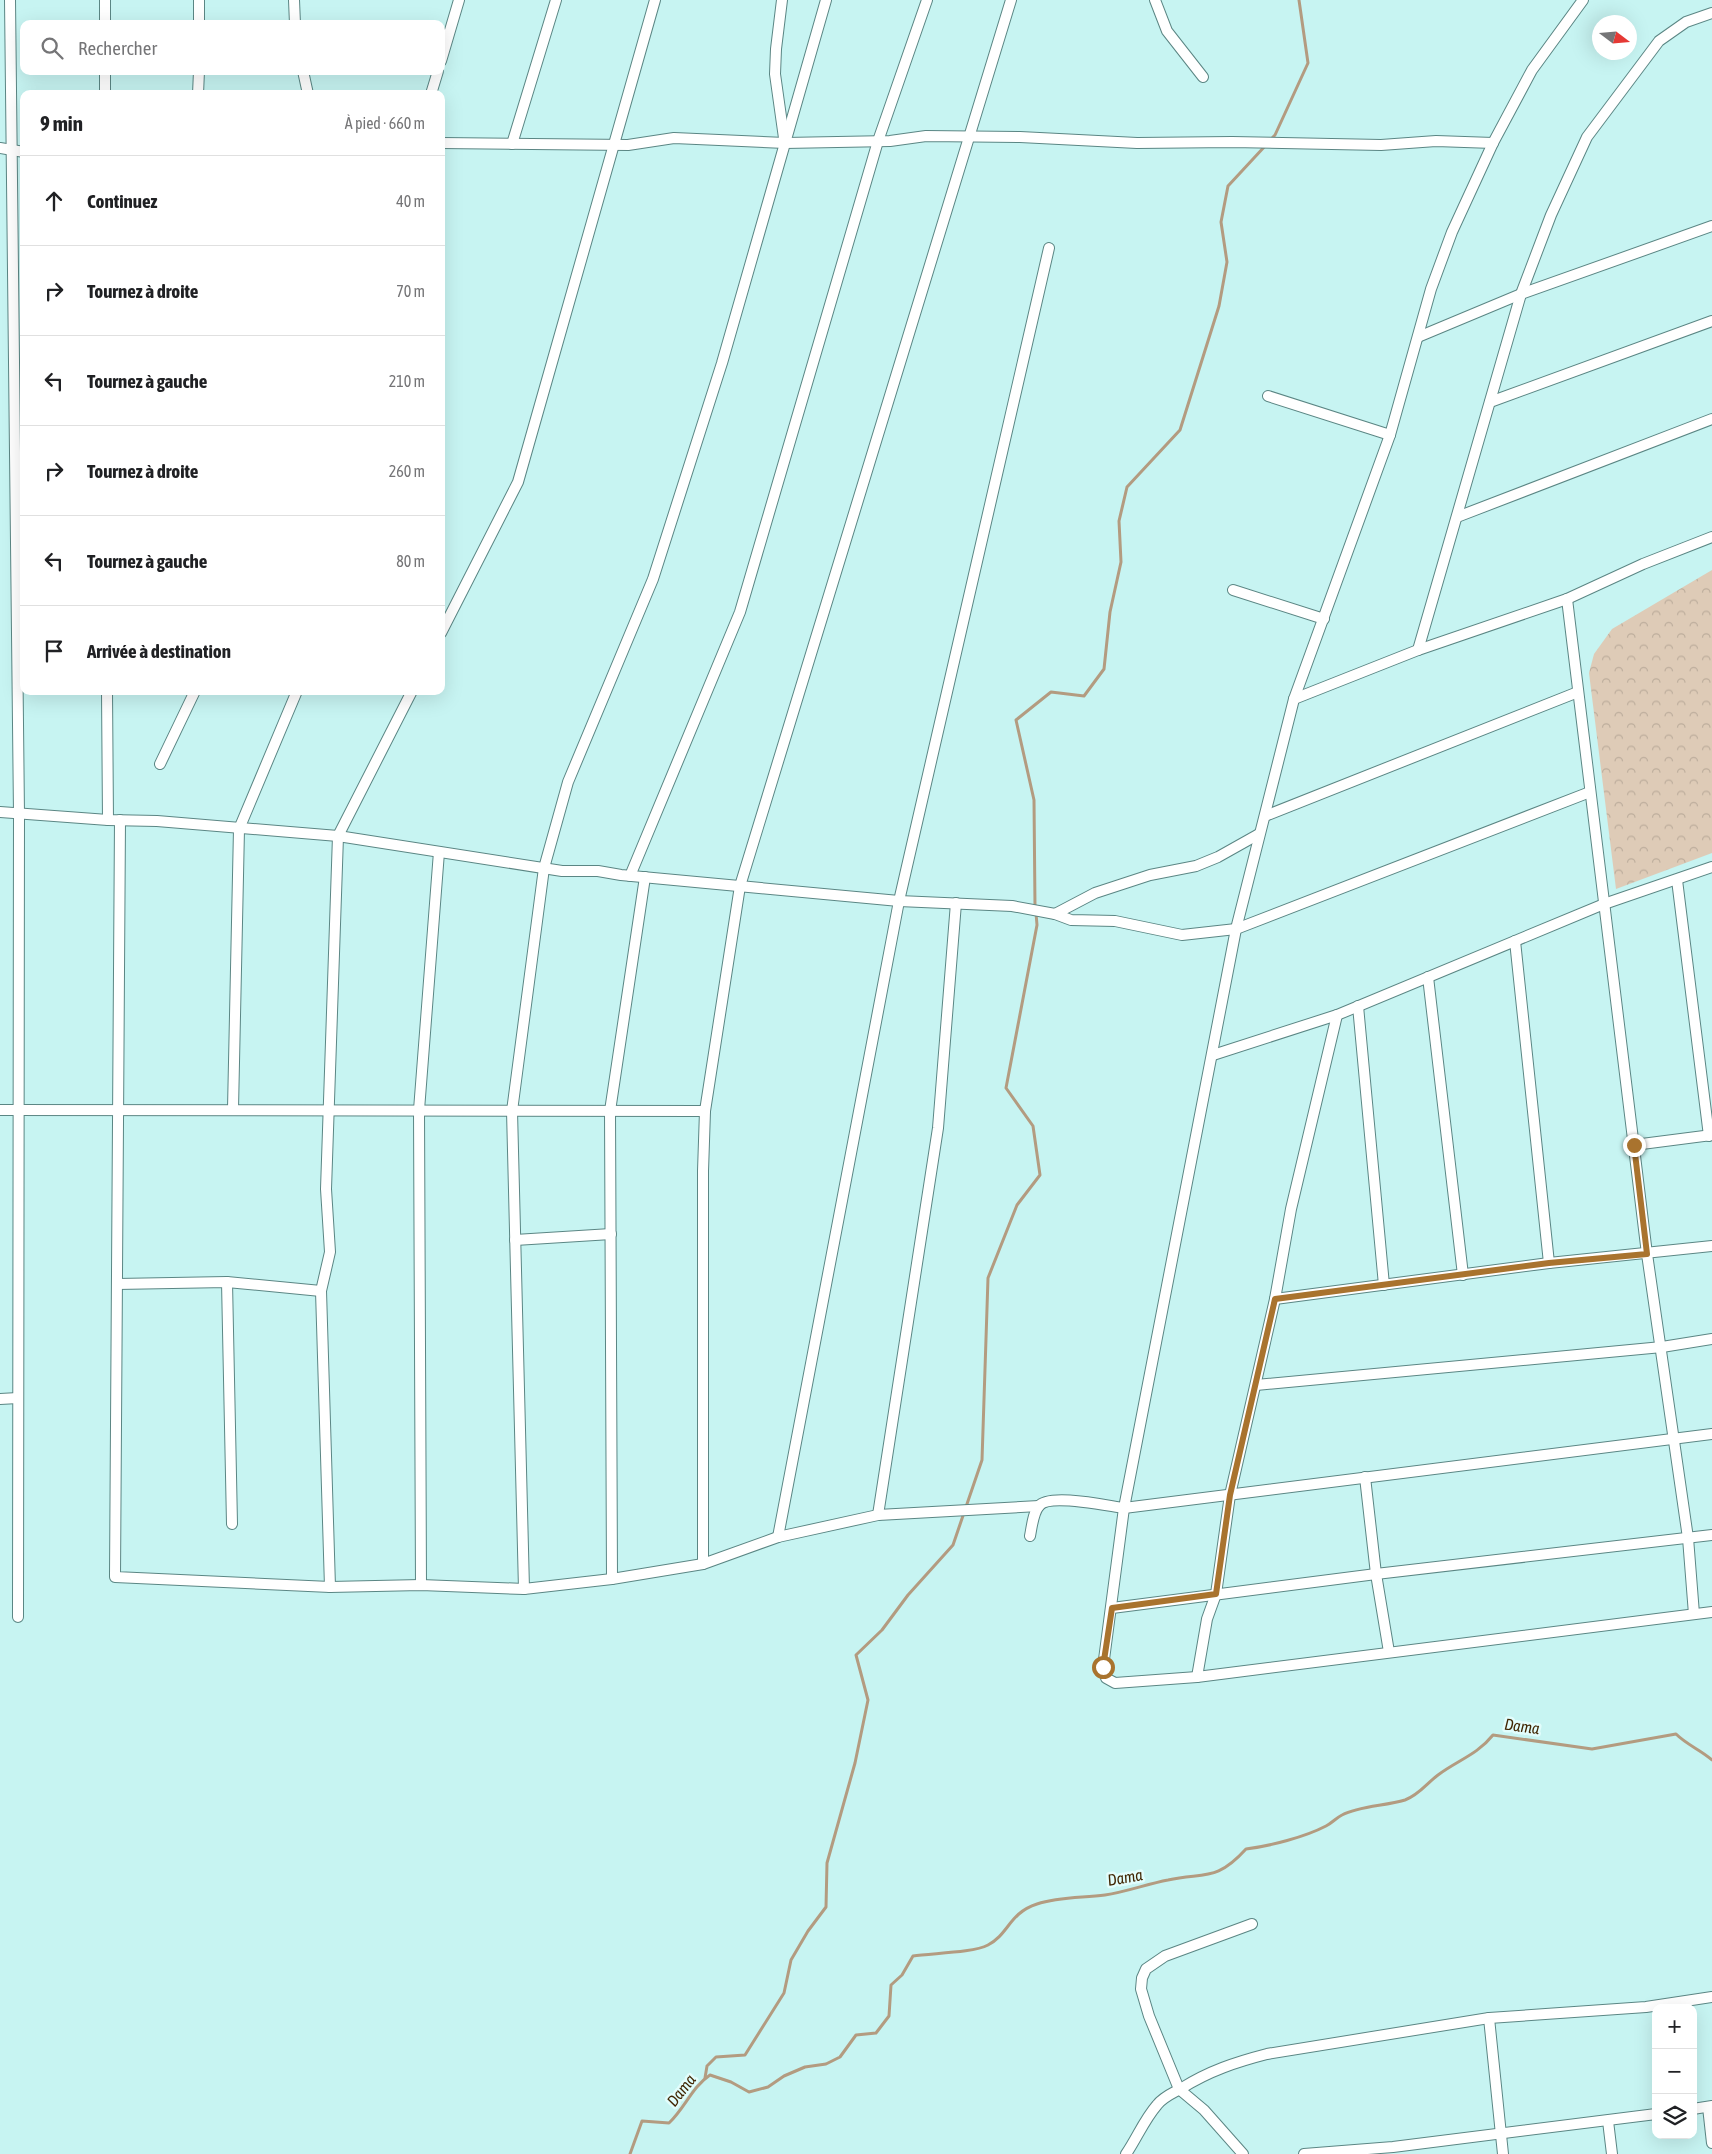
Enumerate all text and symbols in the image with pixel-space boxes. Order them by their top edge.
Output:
north arrow [1592,15,1637,60]
search box [20,20,445,75]
icon: search [38,34,66,62]
text: Rechercher [78,37,157,59]
text: 9 min [40,111,83,135]
text: À pied · 660 m [345,114,425,132]
icon: ahead [40,187,68,215]
text: Continuez [87,190,157,212]
text: 40 m [396,192,425,210]
icon: right [40,277,68,305]
text: Tournez à droite [87,280,198,302]
text: 70 m [396,282,425,300]
icon: left [40,367,68,395]
text: Tournez à gauche [87,370,207,392]
text: 210 m [389,372,425,390]
icon: right [40,457,68,485]
text: Tournez à droite [87,460,198,482]
text: 260 m [389,462,425,480]
icon: left [40,547,68,575]
text: Tournez à gauche [87,550,207,572]
text: 80 m [396,552,425,570]
icon: arrive [40,637,68,665]
text: Arrivée à destination [87,640,231,662]
route end [1623,1134,1646,1157]
route start [1092,1656,1115,1679]
water label: Dama [1503,1715,1541,1737]
water label: Dama [1106,1865,1145,1889]
map controls [1652,2004,1697,2139]
button: + [1652,2004,1697,2049]
button: − [1652,2049,1697,2094]
water label: Dama [663,2070,699,2109]
button: layers [1652,2094,1697,2139]

